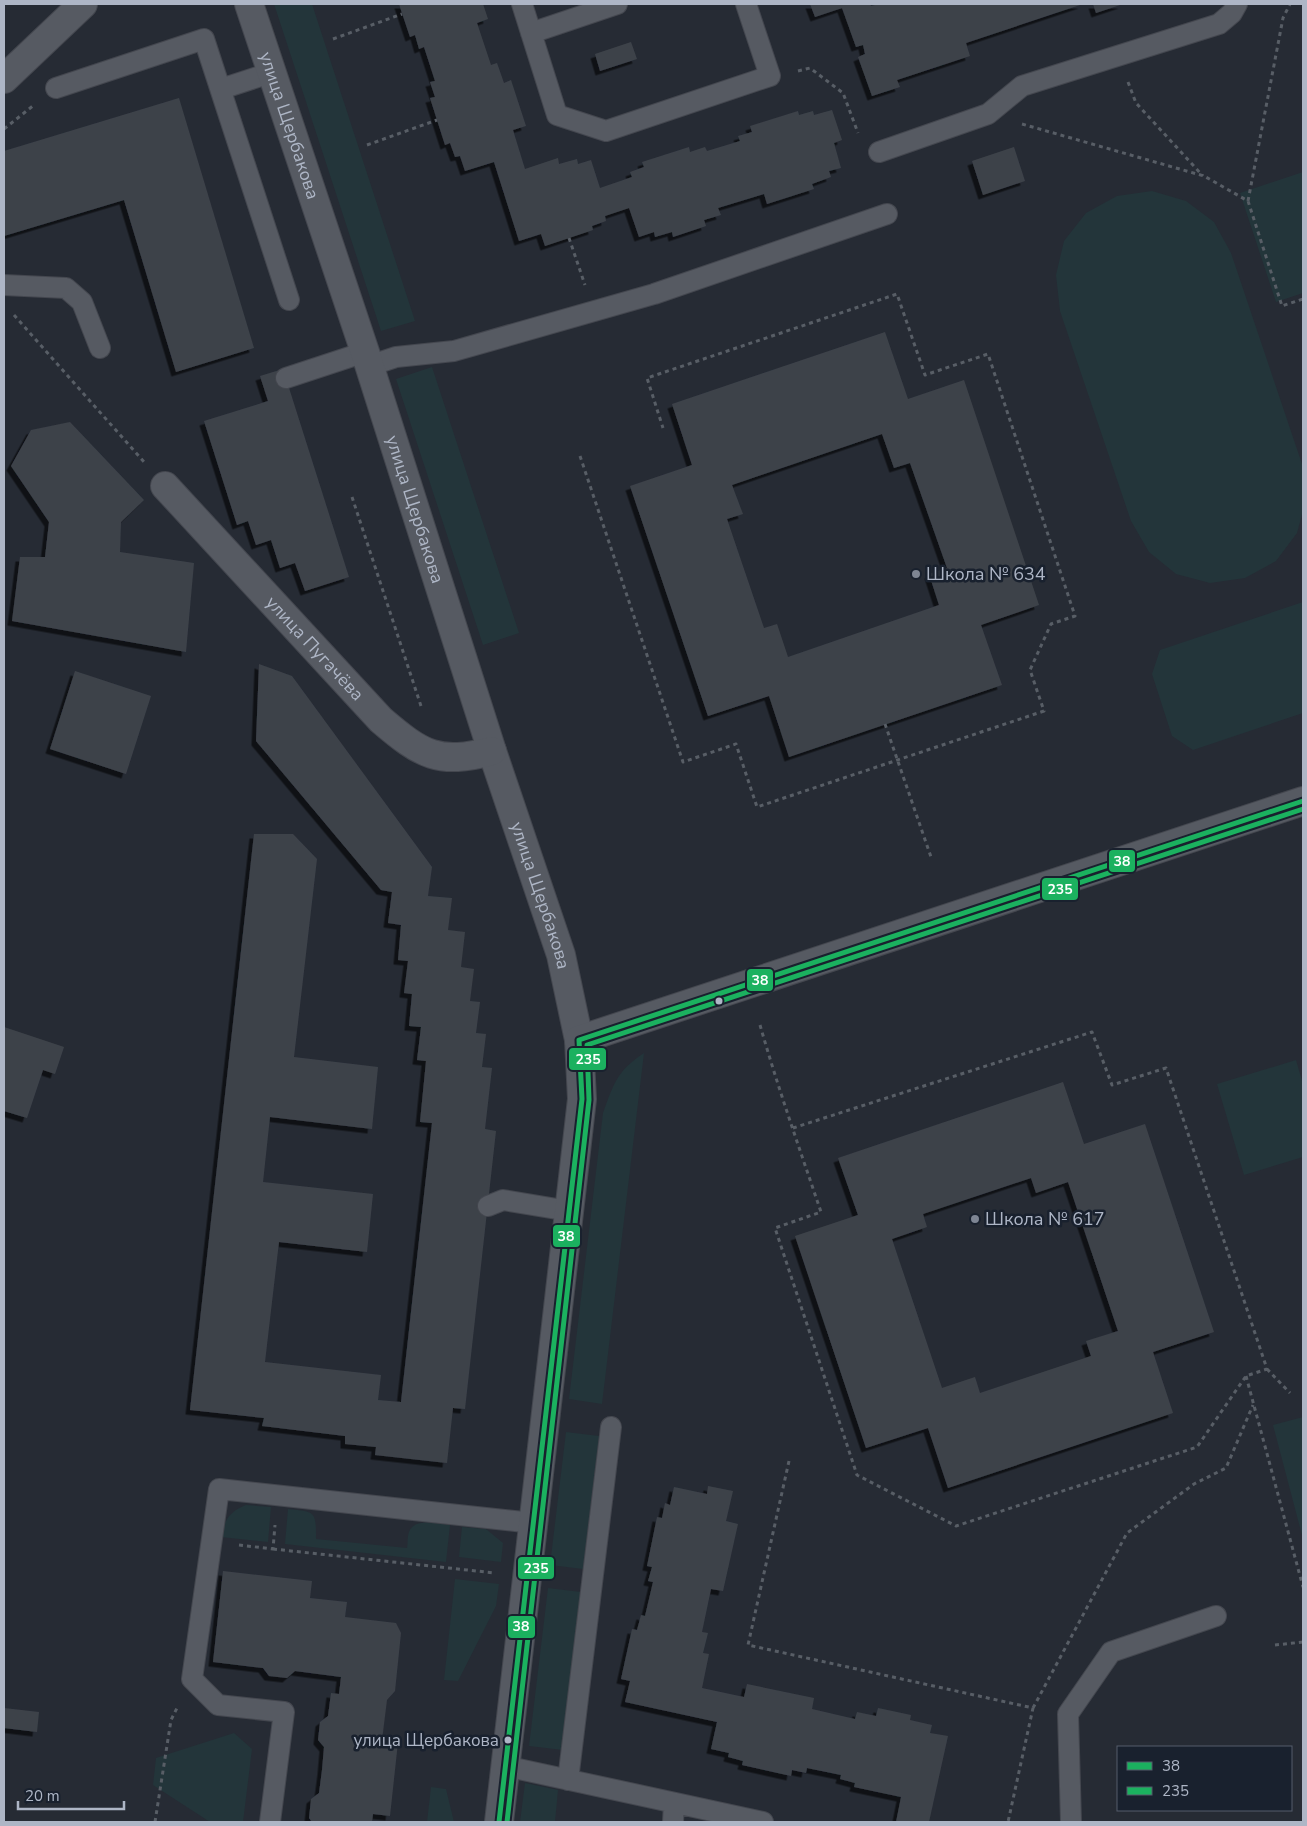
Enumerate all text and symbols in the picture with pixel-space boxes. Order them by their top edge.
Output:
street label: улица Щербакова [254,49,325,202]
street label: улица Щербакова [380,432,450,586]
place label: Школа № 634 [926,562,1046,586]
marker: Школа № 634 [910,568,922,580]
street label: улица Пугачёва [260,591,369,706]
street label: улица Щербакова [505,819,576,971]
line badge: 38 [1108,849,1136,873]
text: 38 [1114,852,1130,871]
line badge: 235 [1041,877,1079,901]
text: 235 [1047,880,1073,899]
line badge: 38 [746,968,774,992]
text: 38 [752,971,768,990]
unlabelled marker [714,996,724,1006]
line badge: 235 [568,1047,607,1071]
text: 235 [575,1050,601,1069]
place label: Школа № 617 [985,1207,1105,1231]
marker: Школа № 617 [969,1213,981,1225]
line badge: 38 [552,1224,581,1248]
text: 38 [558,1227,574,1246]
line badge: 235 [517,1556,555,1580]
text: 235 [523,1559,549,1578]
line badge: 38 [507,1615,536,1639]
text: 38 [513,1617,529,1636]
place label: улица Щербакова [354,1729,499,1752]
marker: улица Щербакова [503,1735,513,1745]
legend [1117,1746,1292,1811]
text: 38 [1162,1756,1180,1776]
scale bar [18,1778,124,1810]
text: 235 [1162,1781,1189,1801]
text: 20 m [25,1786,60,1806]

